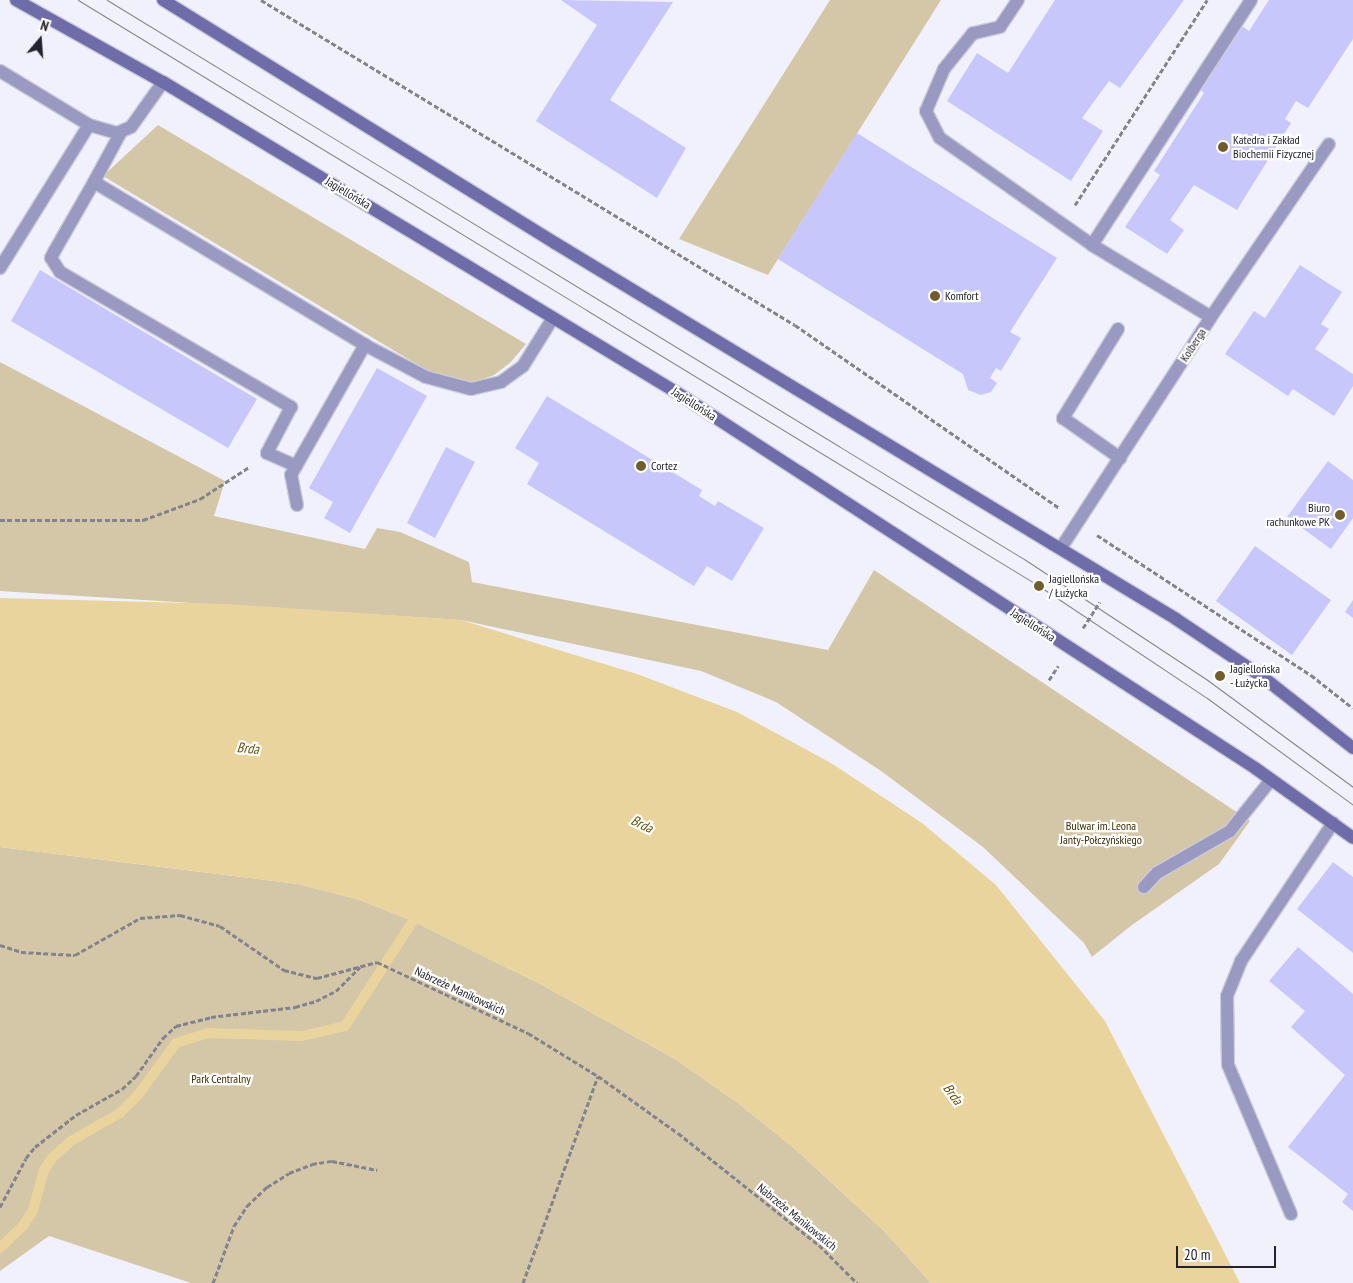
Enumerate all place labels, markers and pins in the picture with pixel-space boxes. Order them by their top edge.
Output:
place label: Katedra i Zakład Biochemii Fizycznej [1233,133,1314,161]
marker: Katedra i Zakład Biochemii Fizycznej [1217,141,1229,153]
place label: Komfort [945,289,978,303]
marker: Komfort [929,290,941,302]
place label: Cortez [651,459,677,473]
marker: Cortez [635,460,647,472]
place label: Biuro rachunkowe PK [1266,501,1330,529]
marker: Biuro rachunkowe PK [1334,509,1346,521]
place label: Jagiellońska / Łużycka [1049,572,1099,600]
marker: Jagiellońska / Łużycka [1033,580,1045,592]
place label: Jagiellońska - Łużycka [1230,662,1280,690]
marker: Jagiellońska - Łużycka [1214,670,1226,682]

